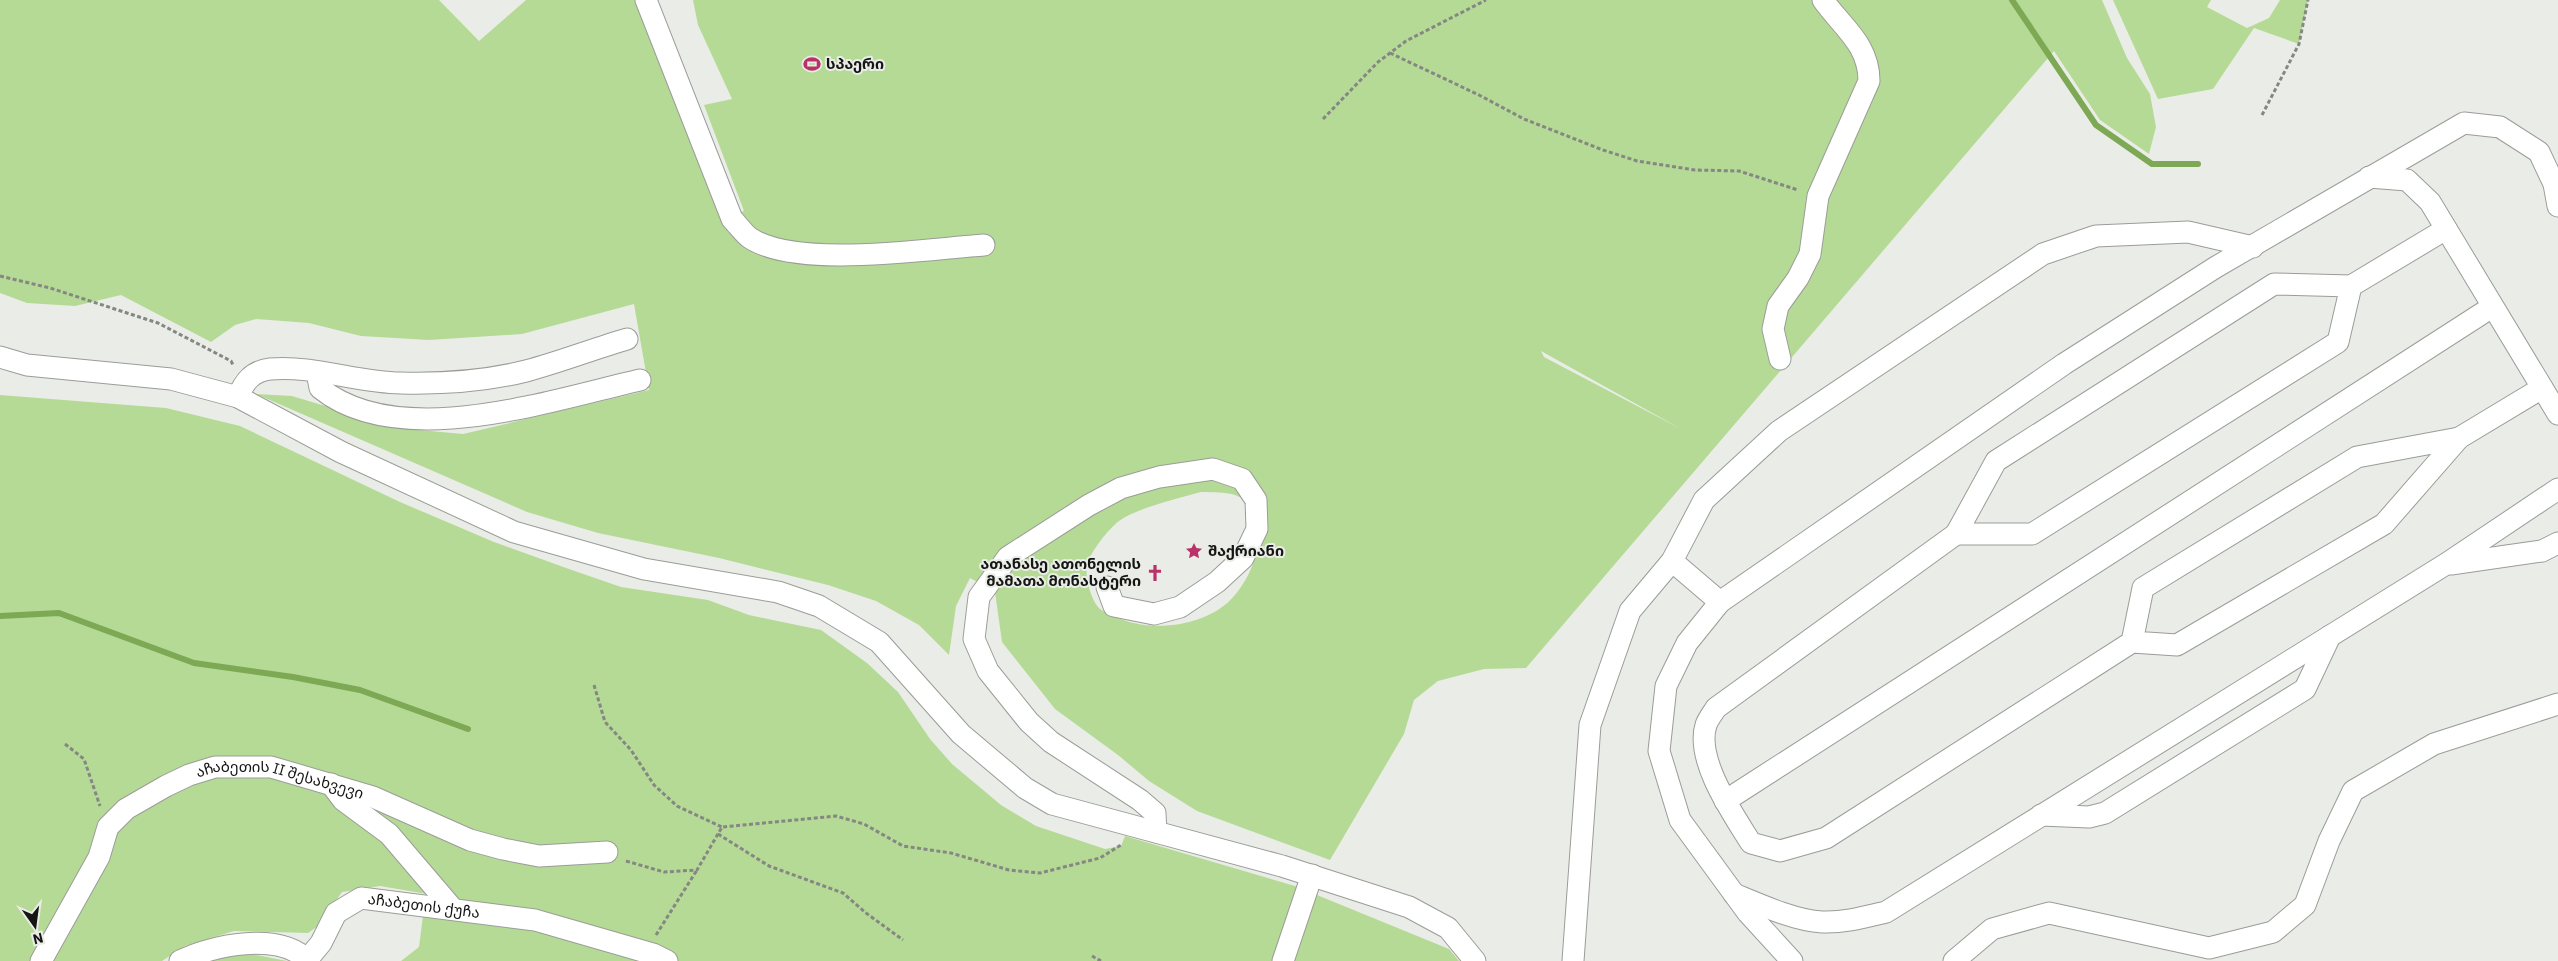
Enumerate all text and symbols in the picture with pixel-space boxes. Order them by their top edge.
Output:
sports icon: სპაერი [802,54,822,74]
place label: სპაერი [826,54,884,73]
place icon: შაქრიანი [1184,541,1204,561]
place label: შაქრიანი [1208,541,1284,560]
place label: ათანასე ათონელის მამათა მონასტერი [981,554,1141,590]
church icon: ათანასე ათონელის მამათა მონასტერი [1145,563,1165,583]
street label: აჩაბეთის II შესახვევი [193,757,366,803]
street label: აჩაბეთის ქუჩა [367,889,481,922]
north arrow [10,901,60,951]
text: N [31,929,45,949]

